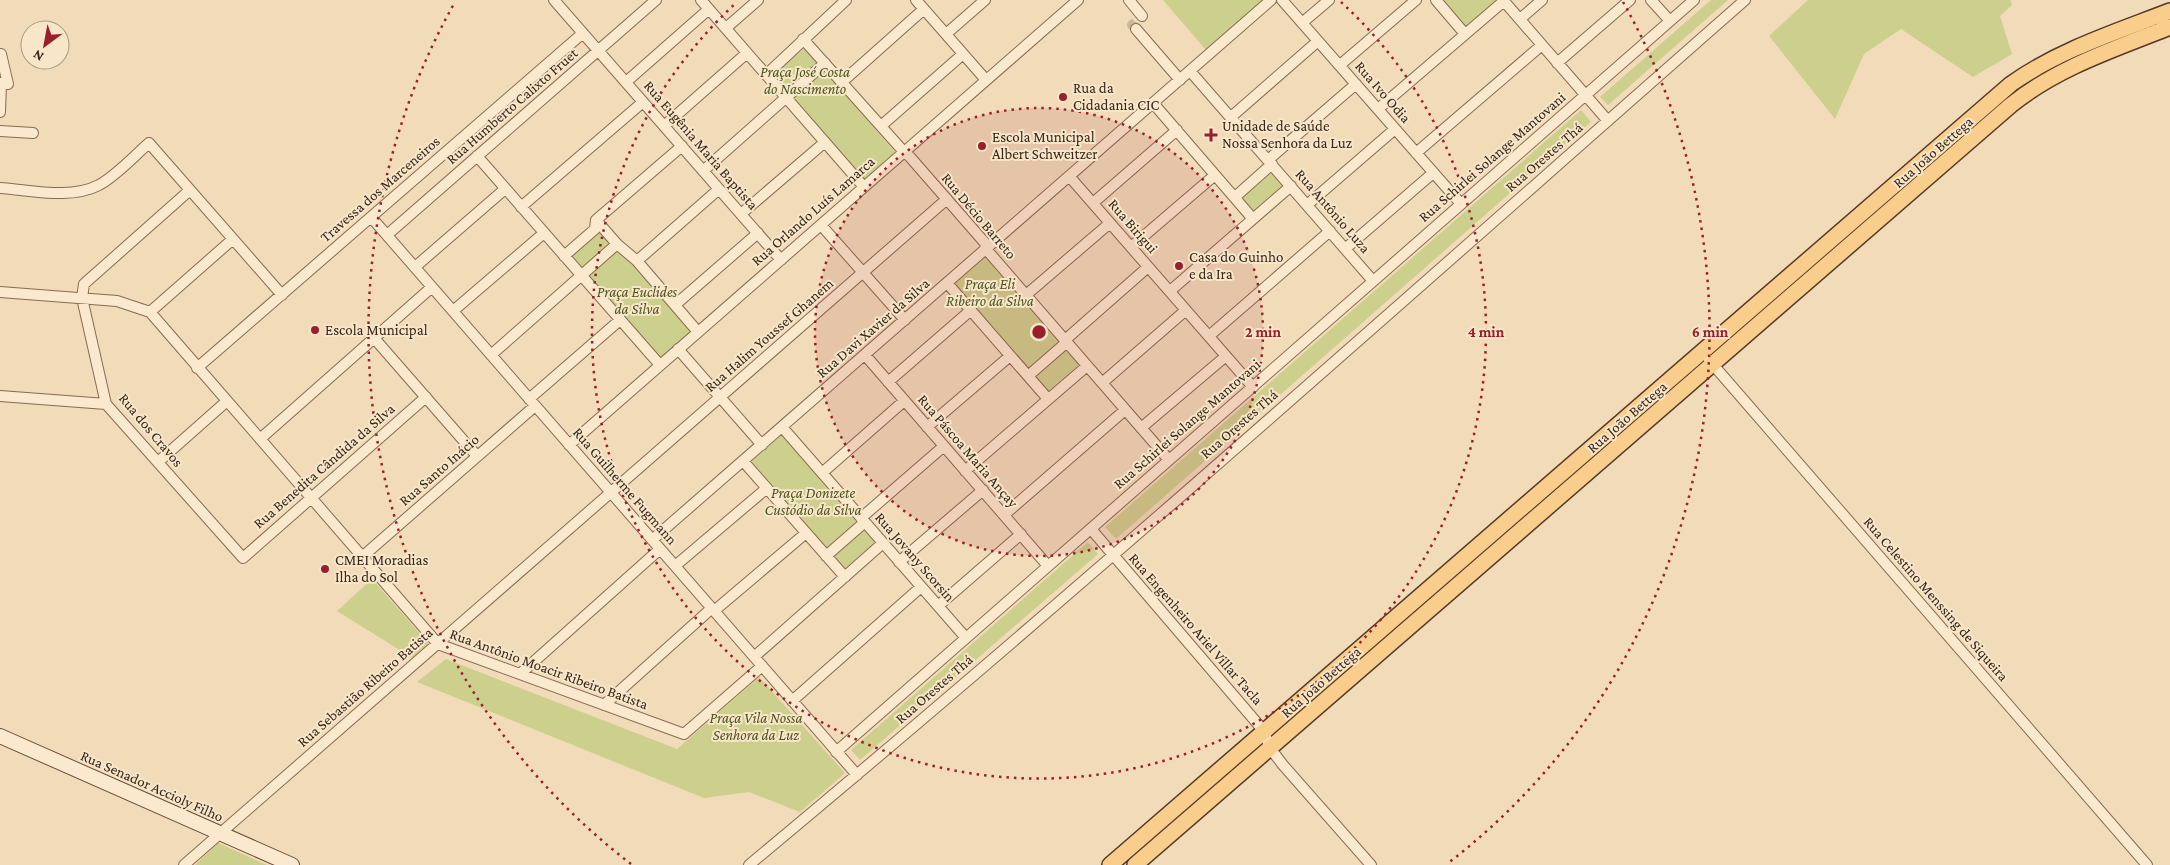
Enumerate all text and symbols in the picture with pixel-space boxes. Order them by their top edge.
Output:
north arrow [20,20,70,70]
street label: Rua Humberto Calixto Fruet [443,44,581,167]
text: N [29,46,46,65]
street label: Rua Ivo Odia [1352,58,1414,126]
park label: Praça José Costa do Nascimento [760,64,850,97]
street label: Rua Eugênia Maria Baptista [640,77,761,213]
place label: Rua da Cidadania CIC [1073,80,1160,113]
street label: Rua Schirlei Solange Mantovani [1415,89,1569,226]
marker: Rua da Cidadania CIC [1057,91,1069,103]
street label: Rua João Bettega [1890,113,1977,192]
place label: Unidade de Saúde Nossa Senhora da Luz [1222,118,1352,151]
street label: Rua Orestes Thá [1502,119,1586,195]
marker: Unidade de Saúde Nossa Senhora da Luz [1204,128,1218,142]
place label: Escola Municipal Albert Schweitzer [992,129,1098,162]
street label: Travessa dos Marceneiros [317,133,443,245]
marker: Escola Municipal Albert Schweitzer [976,140,988,152]
street label: Rua Orlando Luís Lamarca [748,153,878,269]
street label: Rua Antônio Luza [1292,166,1374,256]
street label: Rua Décio Barreto [938,170,1020,262]
street label: Rua Birigui [1104,196,1161,257]
place label: Casa do Guinho e da Ira [1189,249,1283,282]
marker: Casa do Guinho e da Ira [1173,260,1185,272]
street label: Rua Halim Youssef Ghanem [702,275,836,395]
street label: Rua Davi Xavier da Silva [814,275,932,381]
park label: Praça Eli Ribeiro da Silva [946,276,1034,309]
park label: Praça Euclides da Silva [597,284,678,317]
place label: Escola Municipal [325,322,428,339]
centre of rings [1030,323,1048,341]
marker: Escola Municipal [309,324,321,336]
text: 2 min [1245,324,1281,340]
text: 4 min [1468,324,1505,340]
text: 6 min [1692,324,1729,340]
street label: Rua Schirlei Solange Mantovani [1110,356,1264,493]
street label: Rua João Bettega [1584,378,1671,457]
street label: Rua Orestes Thá [1197,386,1281,462]
street label: Rua dos Cravos [116,390,186,470]
street label: Rua Páscoa Maria Ançay [914,391,1021,511]
street label: Rua Benedita Cândida da Silva [250,400,398,532]
street label: Rua Guilherme Fugmann [569,424,680,549]
street label: Rua Santo Inácio [396,431,482,509]
park label: Praça Donizete Custódio da Silva [765,485,861,518]
street label: Rua Jovany Scorsin [871,509,958,606]
street label: Rua Celestino Menssing de Siqueira [1860,514,2012,685]
street label: Rua Engenheiro Ariel Villar Tacla [1125,550,1266,709]
place label: CMEI Moradias Ilha do Sol [335,552,428,585]
marker: CMEI Moradias Ilha do Sol [319,563,331,575]
street label: Rua Sebastião Ribeiro Batista [294,624,436,750]
street label: Rua Antônio Moacir Ribeiro Batista [448,626,650,712]
street label: Rua João Bettega [1278,643,1365,722]
street label: Rua Orestes Thá [892,651,976,727]
park label: Praça Vila Nossa Senhora da Luz [709,710,803,743]
street label: Rua Senador Accioly Filho [78,747,226,826]

